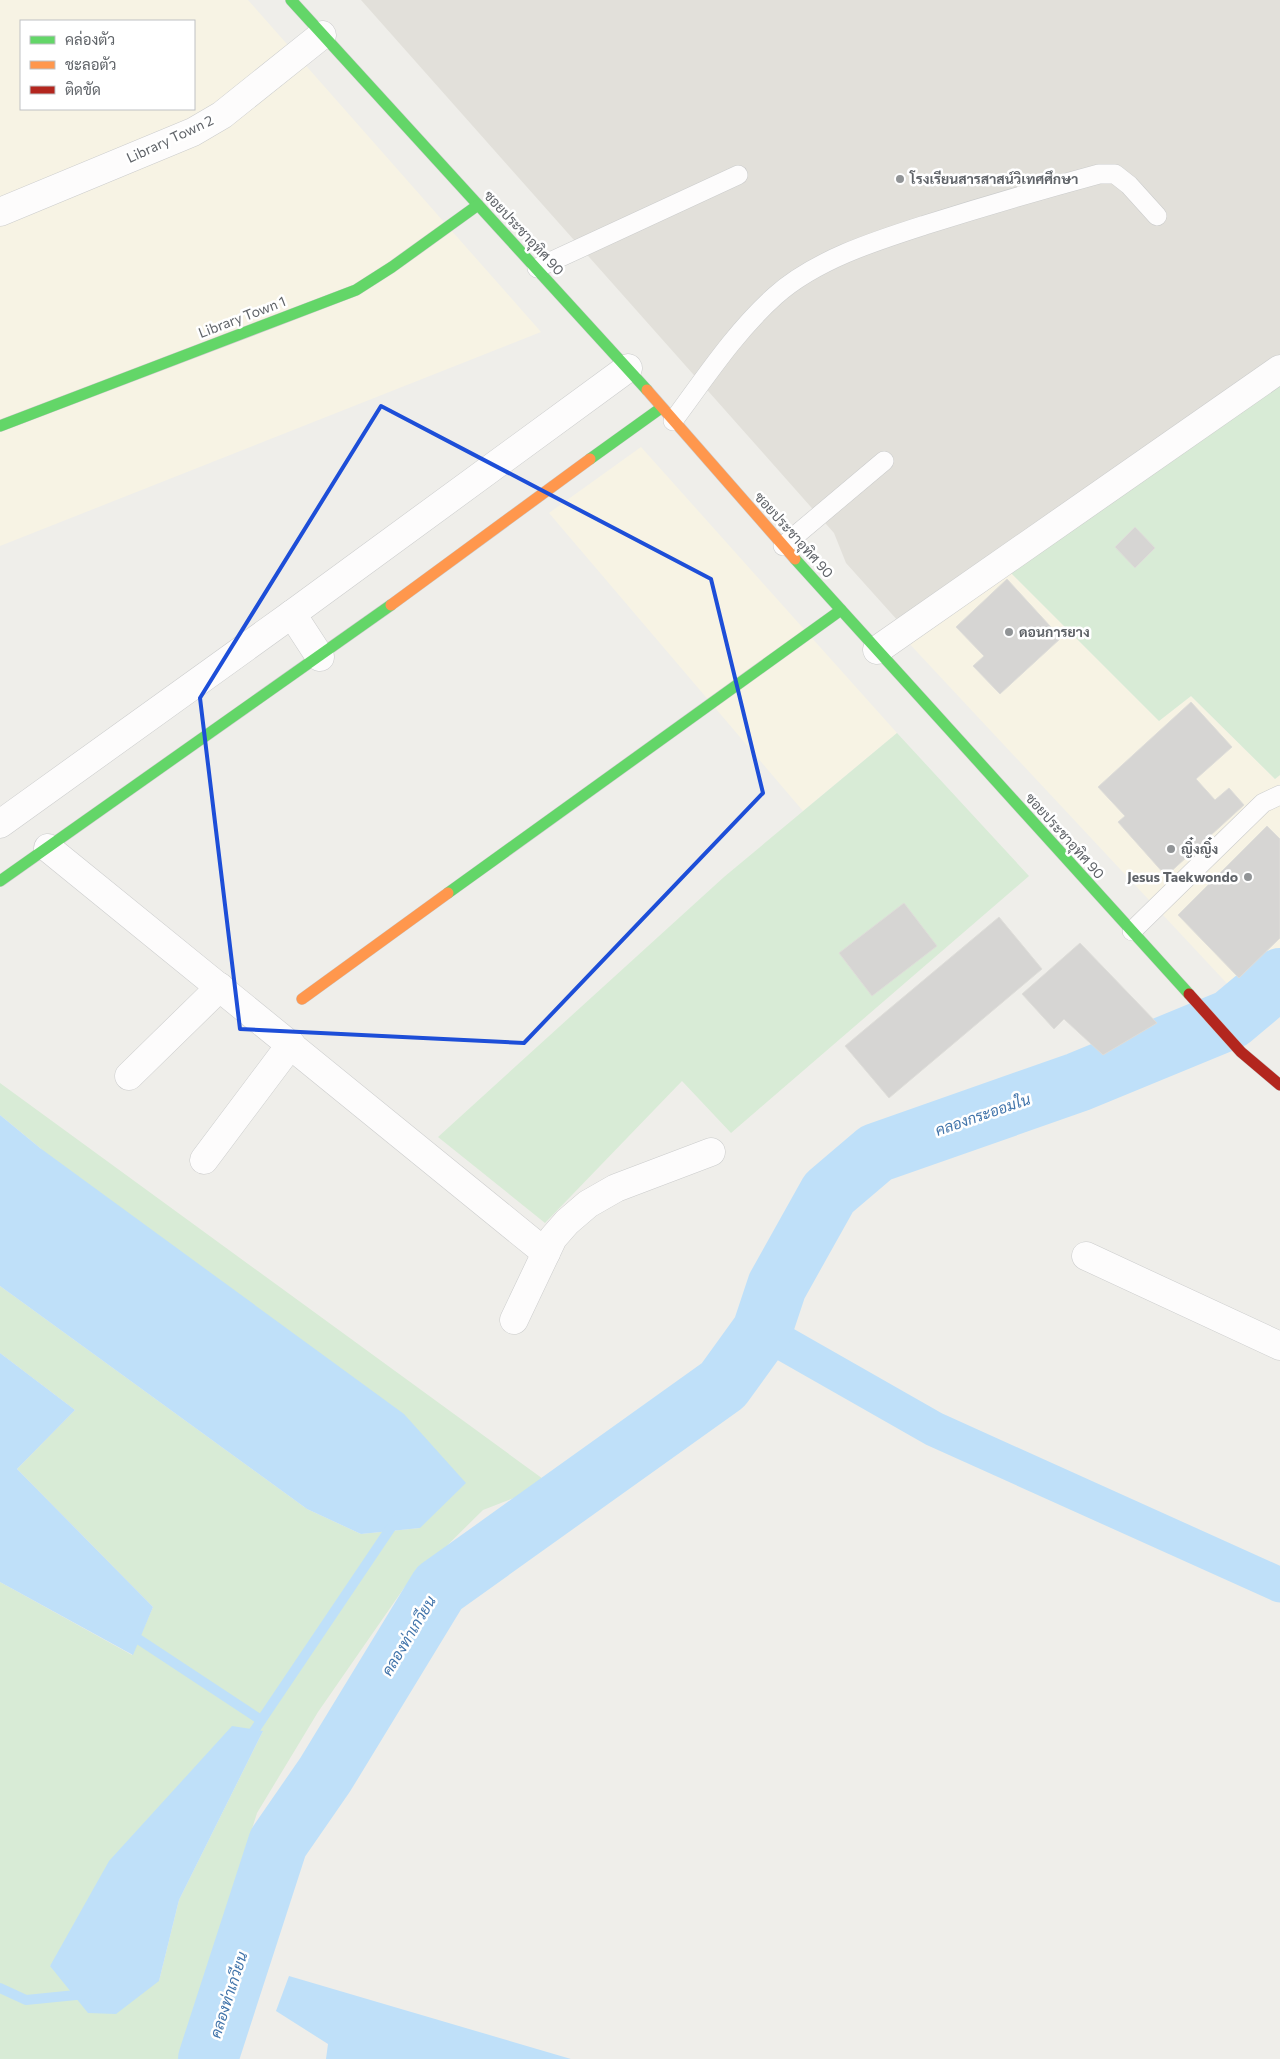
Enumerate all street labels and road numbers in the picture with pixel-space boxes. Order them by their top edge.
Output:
street label: Library Town 2 [124,111,216,166]
street label: ซอยประชาอุทิศ 90 [479,187,568,280]
street label: Library Town 1 [196,292,288,341]
street label: ซอยประชาอุทิศ 90 [750,488,837,582]
street label: ซอยประชาอุทิศ 90 [1021,789,1108,883]

